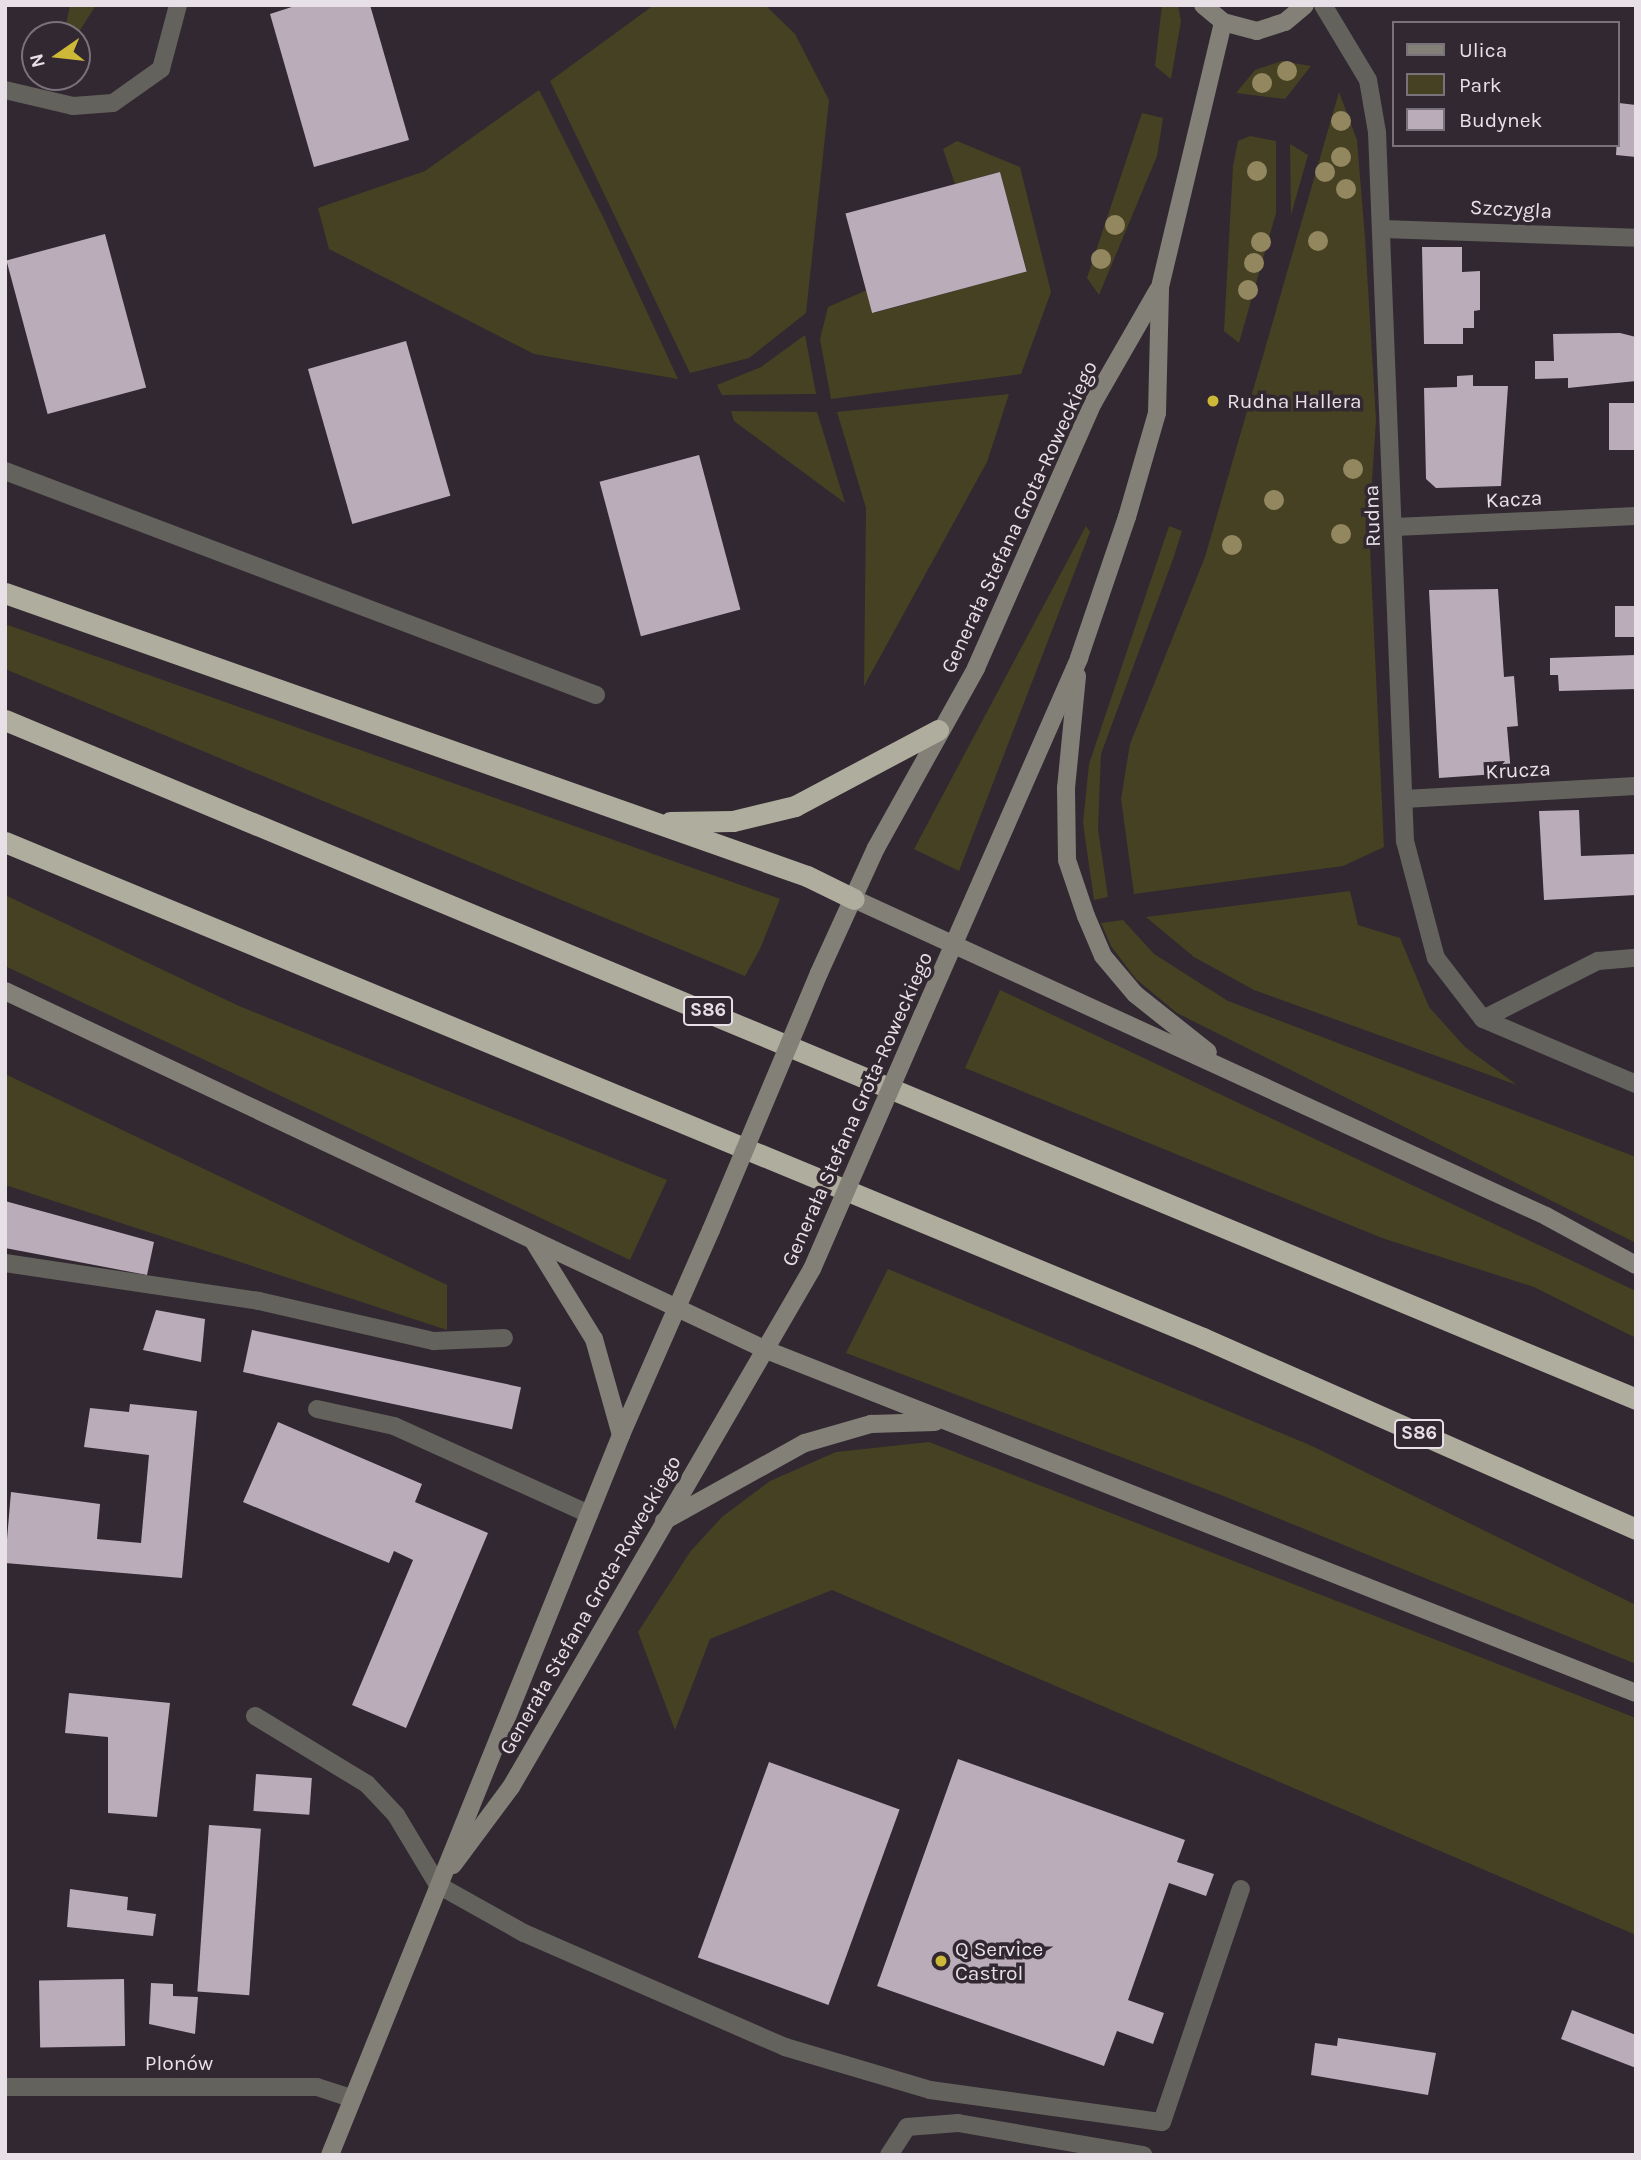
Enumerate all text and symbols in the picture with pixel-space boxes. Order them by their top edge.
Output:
north arrow [21,21,91,91]
legend [1392,21,1620,147]
text: Ulica [1459,38,1507,62]
text: N [25,51,50,70]
text: Park [1459,73,1502,97]
text: Budynek [1459,108,1542,132]
street label: Szczygla [1469,194,1553,224]
street label: Generała Stefana Grota-Roweckiego [935,357,1103,677]
place label: Rudna Hallera [1227,388,1362,414]
marker: Rudna Hallera [1205,393,1221,409]
street label: Rudna [1358,484,1386,548]
street label: Kacza [1485,485,1543,513]
street label: Krucza [1485,756,1551,784]
street label: Generała Stefana Grota-Roweckiego [776,948,938,1270]
road number: S86 [682,995,734,1026]
road number: S86 [1393,1418,1445,1450]
street label: Generała Stefana Grota-Roweckiego [494,1451,686,1759]
place label: Q Service Castrol [955,1936,1043,1986]
marker: Q Service Castrol [933,1953,949,1969]
street label: Plonów [145,2050,213,2076]

